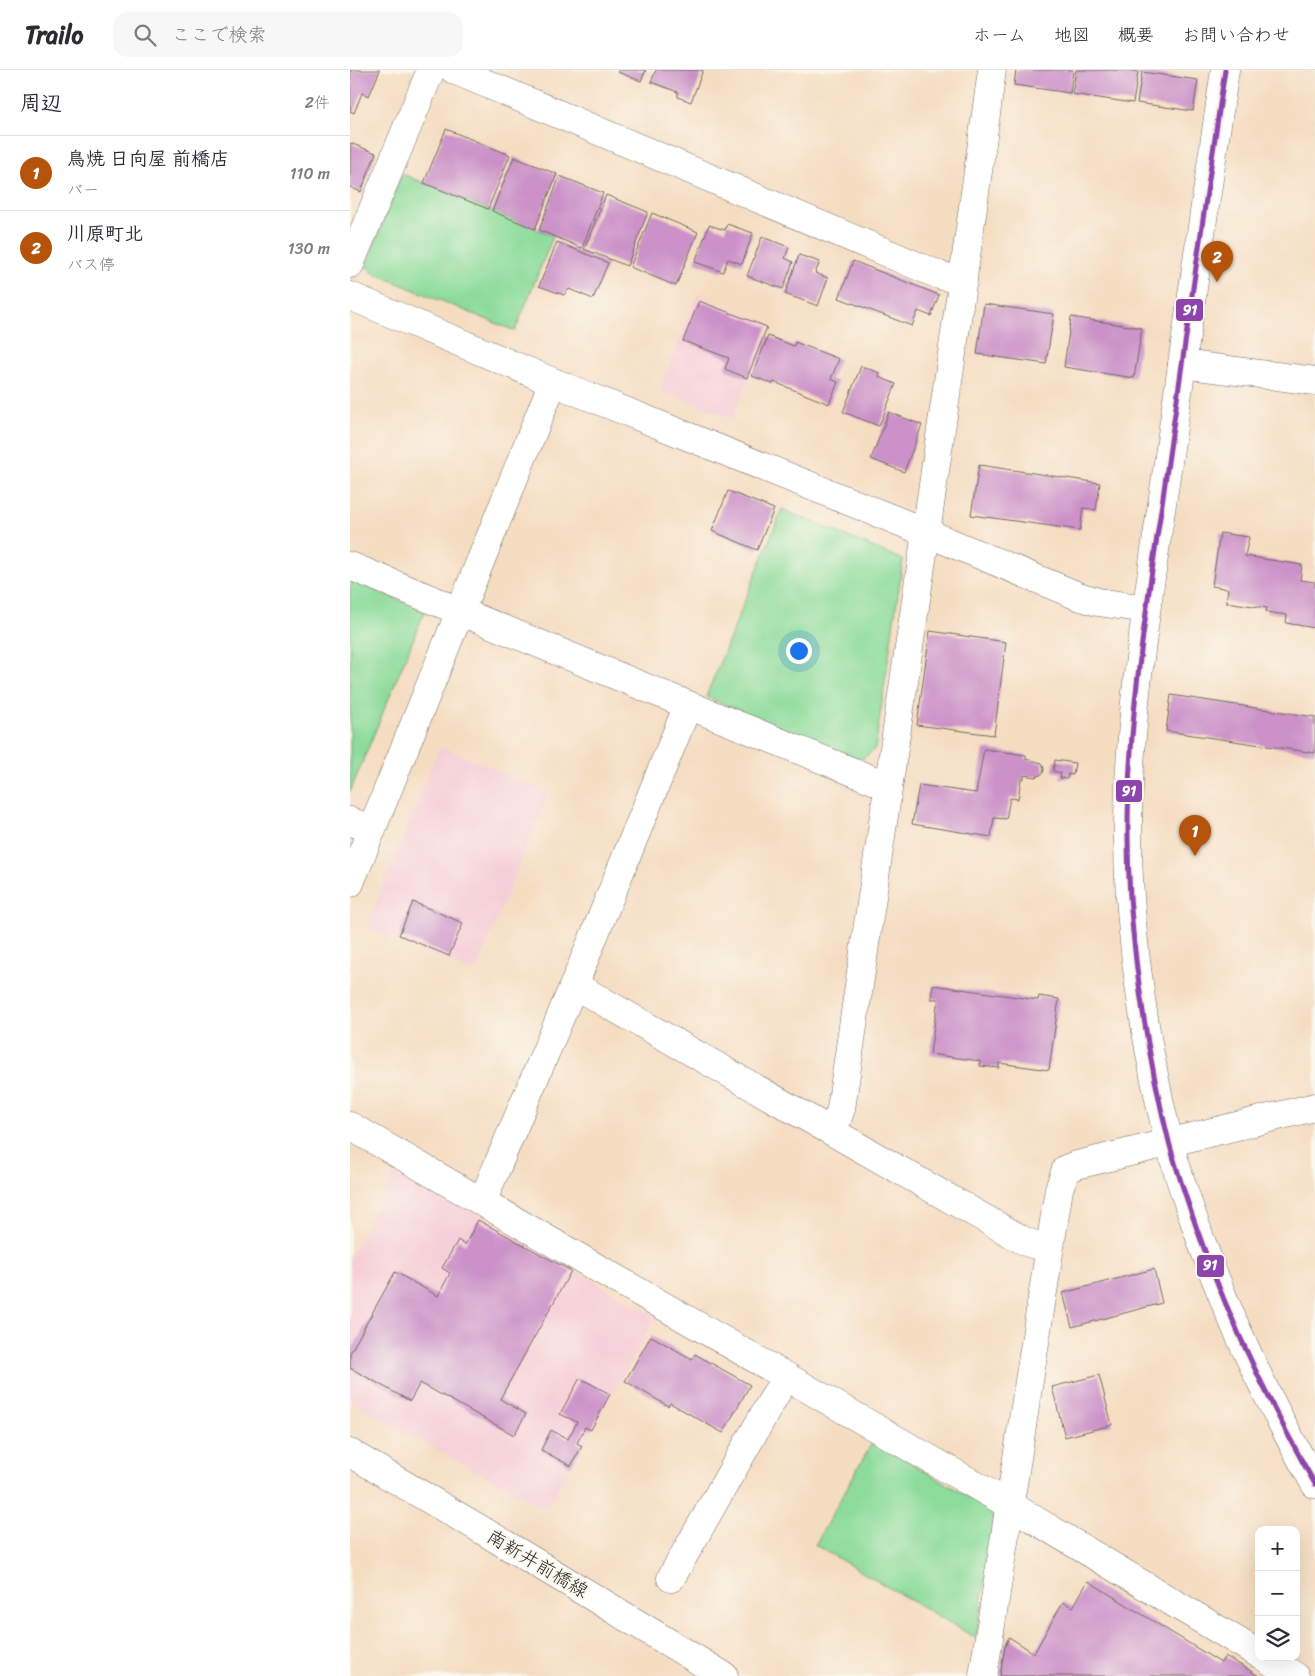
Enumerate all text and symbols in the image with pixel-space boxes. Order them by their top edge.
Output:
search box [113,12,463,57]
text: Trailo [25,14,83,56]
text: ここで検索 [171,18,266,51]
text: ホーム [973,19,1026,51]
text: 地図 [1054,19,1090,51]
text: 概要 [1118,19,1154,51]
text: お問い合わせ [1182,19,1290,51]
icon: search [131,21,159,49]
text: 周辺 [20,84,62,122]
text: 2件 [305,88,330,117]
text: 鳥焼 日向屋 前橋店 [67,142,229,175]
text: 1 [33,159,39,188]
text: 110 m [290,159,330,188]
text: バー [67,175,99,204]
text: 川原町北 [67,217,143,250]
text: 2 [31,234,41,263]
text: 130 m [288,234,330,263]
pin: 2 [1201,241,1233,282]
text: バス停 [67,250,115,279]
line badge: 91 [1175,298,1204,322]
text: 91 [1183,298,1197,323]
your location [786,638,812,664]
line badge: 91 [1115,779,1143,803]
text: 91 [1122,779,1136,804]
pin: 1 [1179,815,1211,856]
text: 91 [1203,1253,1217,1278]
line badge: 91 [1196,1254,1225,1278]
street label: 南新井前橋線 [480,1520,595,1607]
map controls [1255,1526,1300,1661]
button: + [1255,1526,1300,1571]
button: − [1255,1571,1300,1616]
button: layers [1255,1616,1300,1661]

